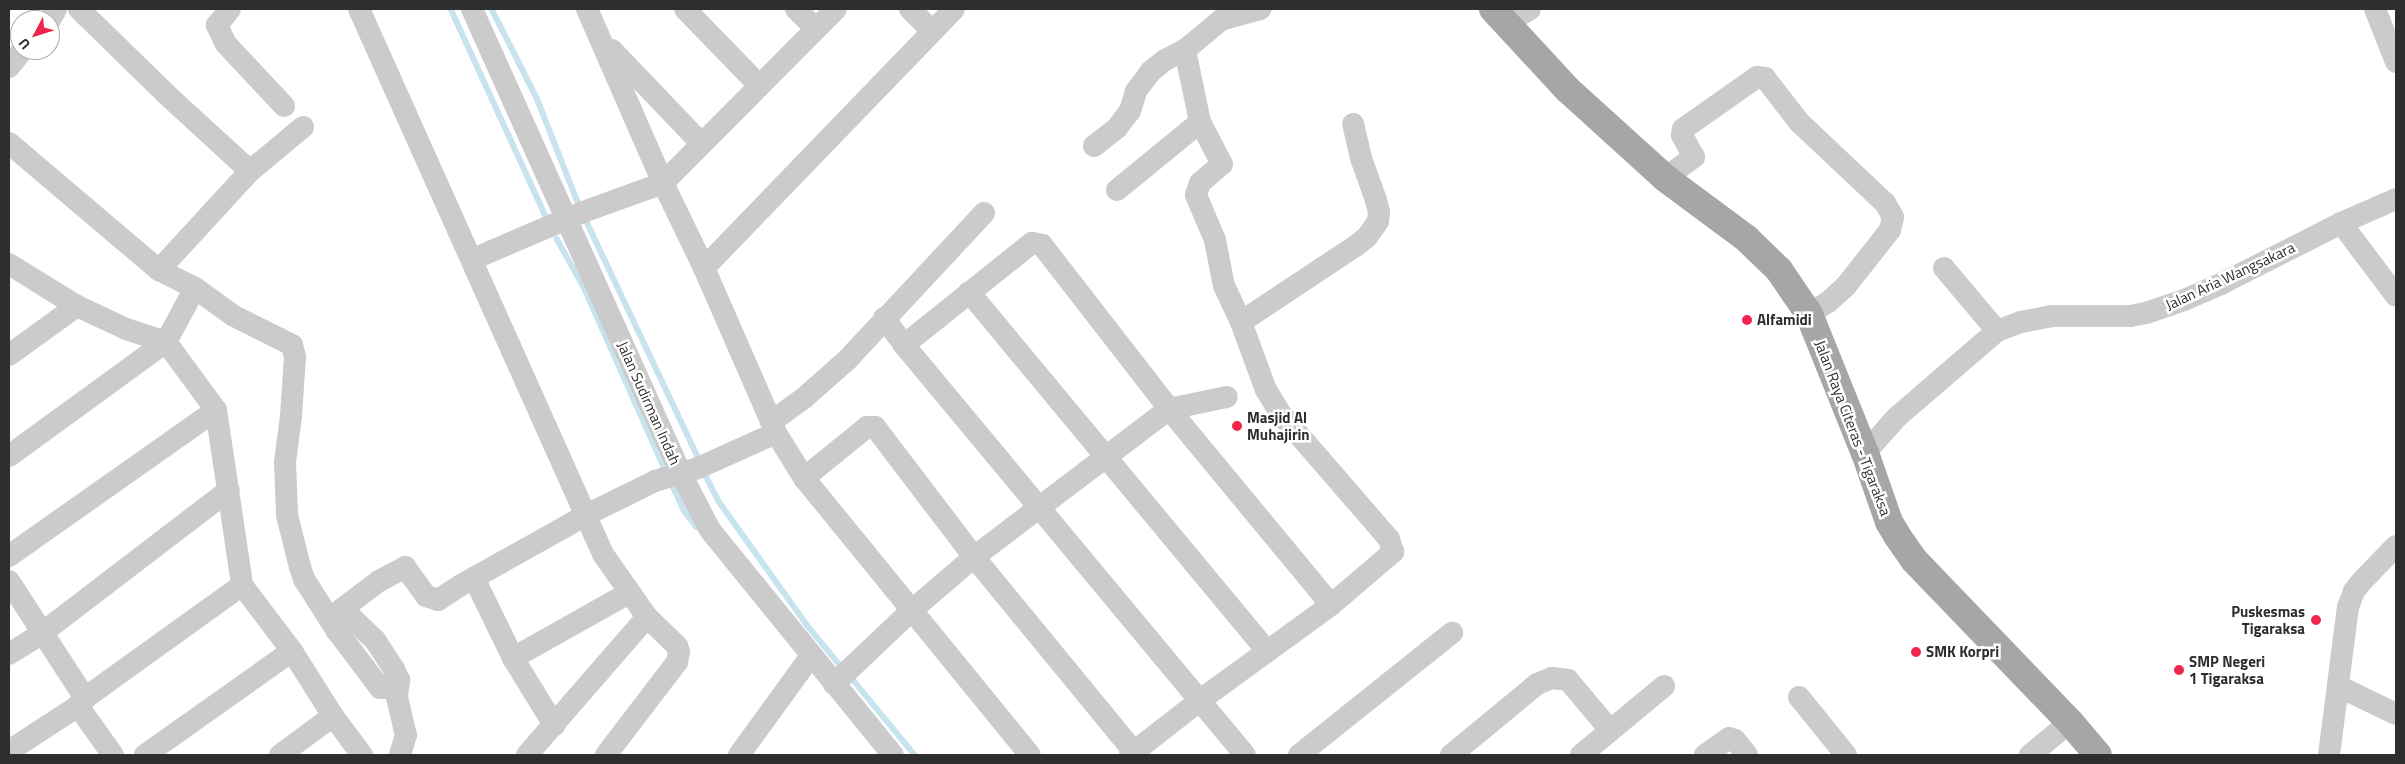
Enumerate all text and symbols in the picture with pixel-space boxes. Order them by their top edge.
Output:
north arrow [10,10,60,60]
text: U [13,34,35,55]
street label: Jalan Aria Wangsakara [2162,238,2298,314]
place label: Alfamidi [1757,311,1812,329]
marker: Alfamidi [1741,314,1753,326]
street label: Jalan Sudirman Indah [614,338,684,468]
street label: Jalan Raya Citeras - Tigaraksa [1811,338,1895,518]
place label: Masjid Al Muhajirin [1247,408,1310,443]
marker: Masjid Al Muhajirin [1231,420,1243,432]
place label: Puskesmas Tigaraksa [2231,602,2305,637]
marker: Puskesmas Tigaraksa [2309,613,2323,627]
place label: SMK Korpri [1926,643,1999,661]
marker: SMK Korpri [1910,646,1922,658]
place label: SMP Negeri 1 Tigaraksa [2189,652,2265,687]
marker: SMP Negeri 1 Tigaraksa [2173,664,2185,676]

